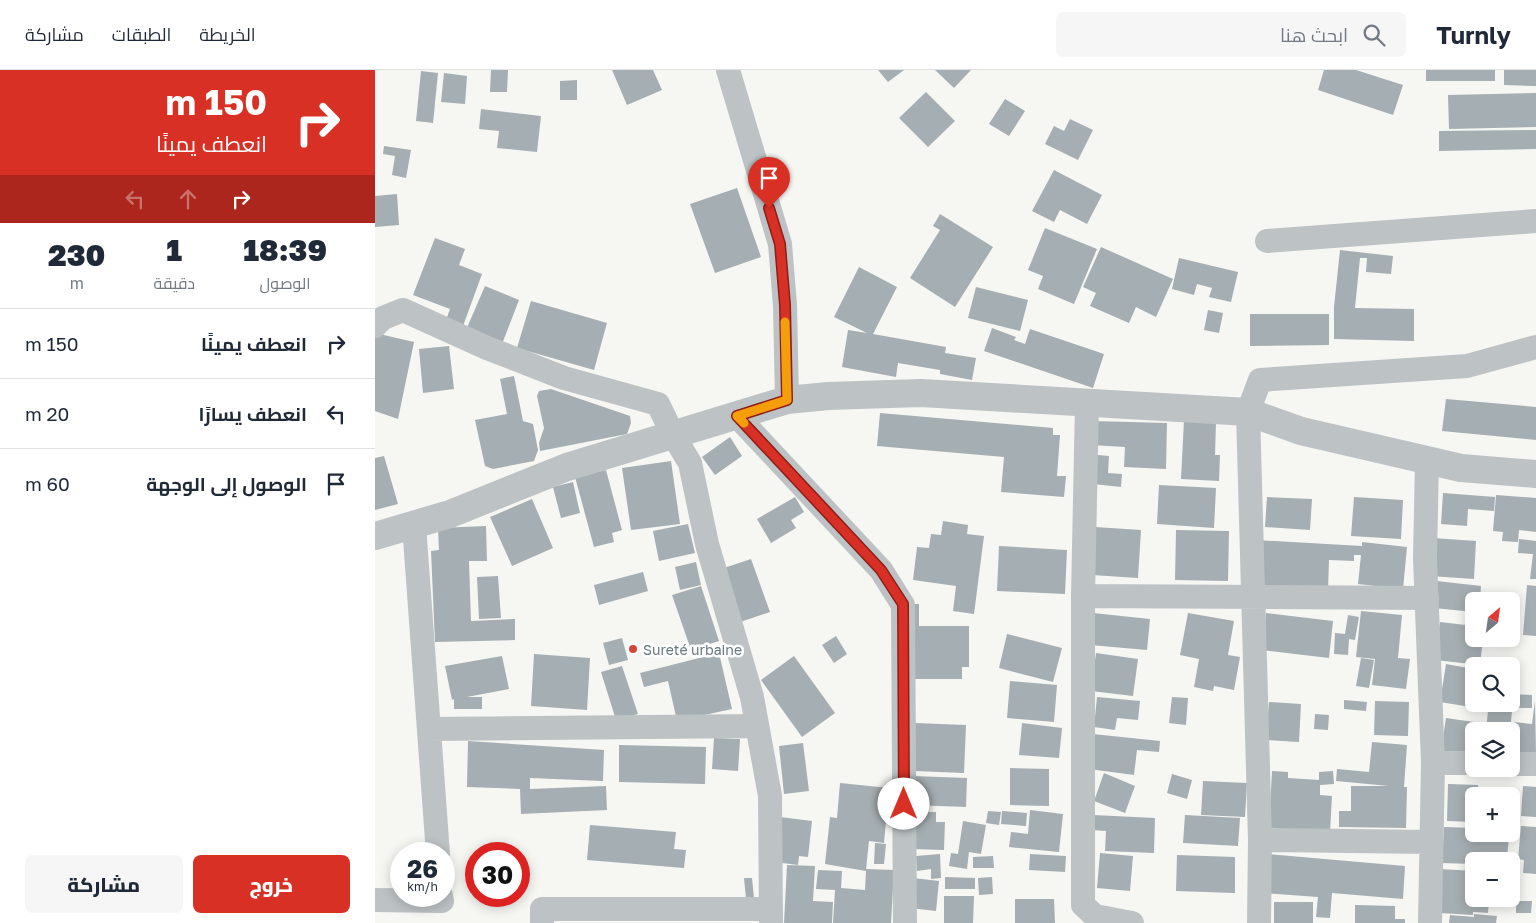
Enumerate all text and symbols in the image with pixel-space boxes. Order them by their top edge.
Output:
search box [1056,12,1406,57]
text: Turnly [1436,20,1511,49]
icon: search [1360,21,1388,49]
text: مشاركة [25,23,84,45]
text: الطبقات [112,23,171,45]
text: الخريطة [199,23,256,45]
text: ابحث هنا [1280,23,1348,46]
text: 150 m [165,81,267,123]
icon: right [285,90,350,155]
text: انعطف يمينًا [156,130,267,157]
pin [748,157,790,208]
icon: arrive [755,164,783,192]
icon: left [121,185,149,213]
icon: ahead [174,185,202,213]
icon: right [227,185,255,213]
text: 1 [166,232,182,268]
text: 18:39 [243,232,327,268]
text: 230 [48,237,105,273]
text: m [70,273,84,293]
text: دقيقة [153,273,195,293]
text: الوصول [260,273,311,293]
icon: right [322,330,350,358]
text: 150 m [25,332,79,355]
text: انعطف يمينًا [201,332,307,355]
icon: left [322,400,350,428]
text: 20 m [25,402,69,425]
text: انعطف يسارًا [199,402,307,425]
icon: arrive [322,470,350,498]
text: 60 m [25,472,70,495]
text: الوصول إلى الوجهة [146,472,307,495]
north arrow [1465,592,1520,648]
map controls [1465,592,1520,907]
place label: Sureté urbaine [643,641,742,658]
marker: Sureté urbaine [627,643,639,655]
button: search [1465,657,1520,712]
button: layers [1465,722,1520,777]
position arrow [877,777,929,829]
button: + [1465,787,1520,842]
speed limit sign: 30 [465,842,530,907]
button: − [1465,852,1520,907]
text: 26 [407,853,438,884]
button: مشاركة [25,855,183,913]
button: خروج [193,855,350,913]
text: km/h [407,879,438,894]

